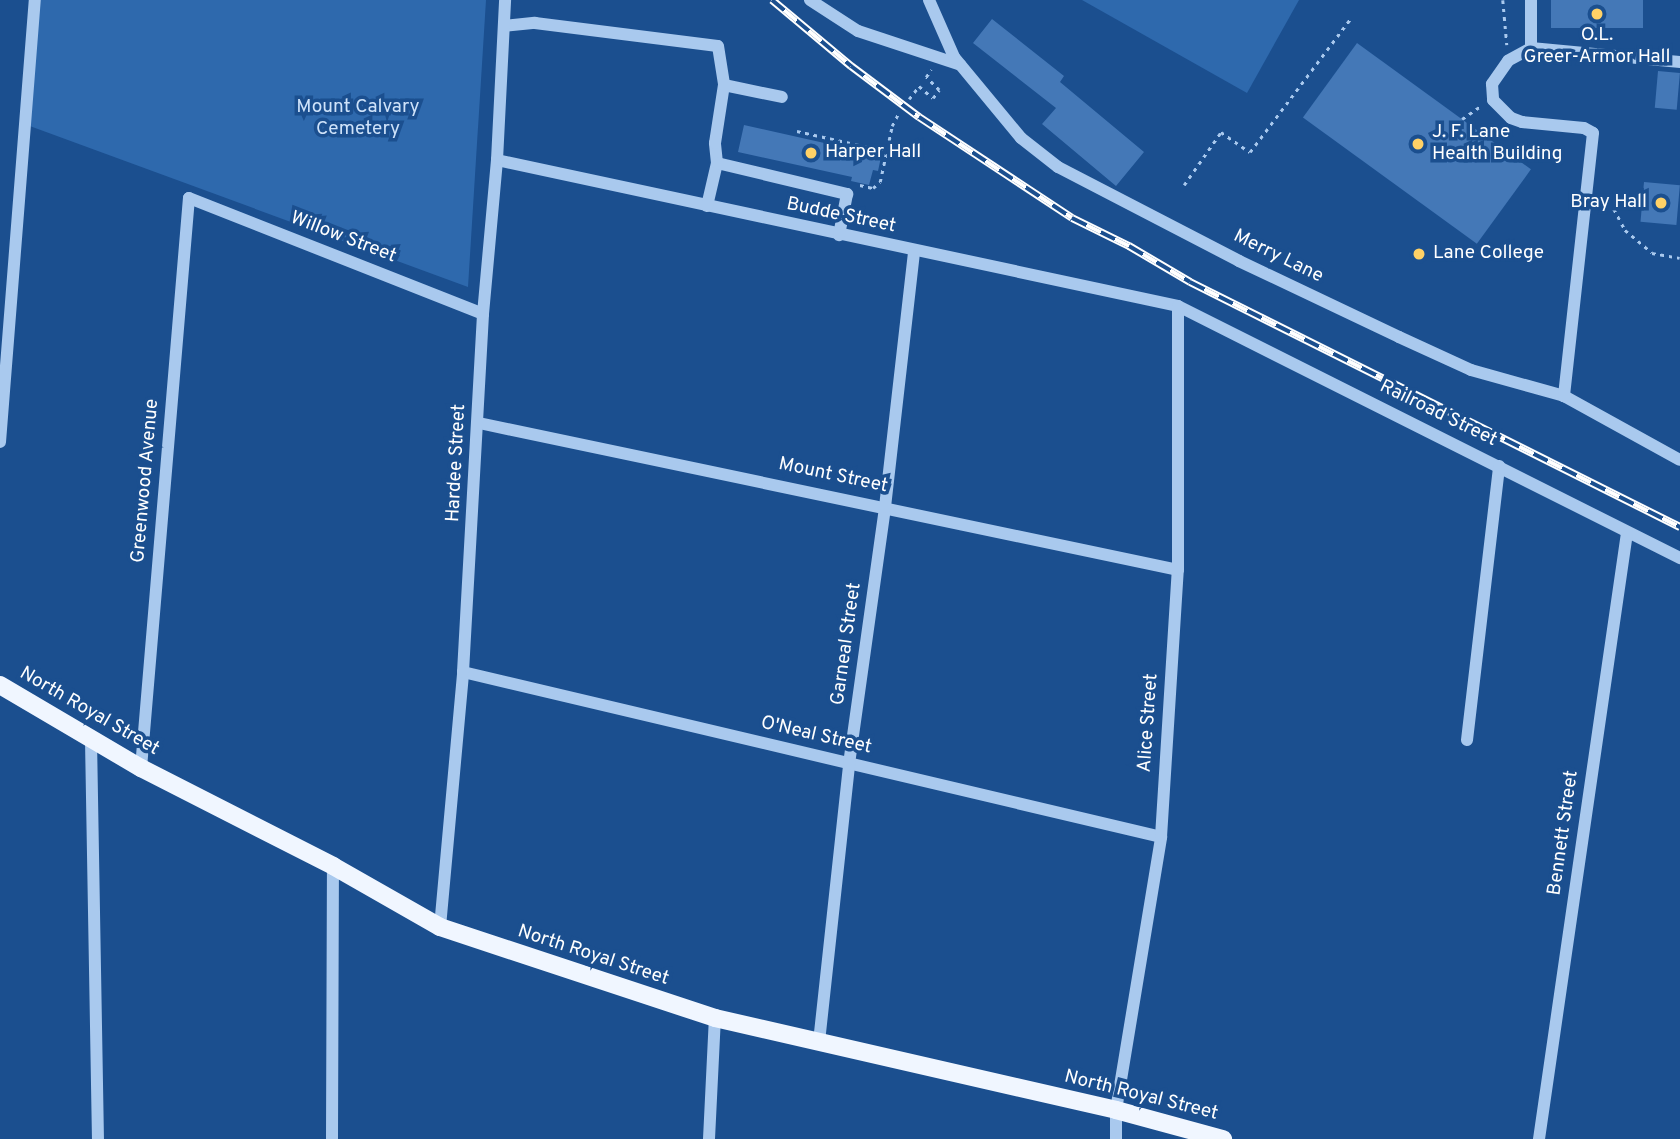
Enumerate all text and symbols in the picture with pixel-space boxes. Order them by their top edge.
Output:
marker: O.L. Greer-Armor Hall [1589,6,1605,22]
place label: O.L. Greer-Armor Hall [1524,25,1670,69]
park label: Mount Calvary Cemetery [296,97,420,141]
place label: J. F. Lane Health Building [1432,122,1563,166]
marker: J. F. Lane Health Building [1410,136,1426,152]
place label: Harper Hall [825,142,921,164]
marker: Harper Hall [803,145,819,161]
place label: Bray Hall [1570,192,1647,214]
street label: Budde Street [784,193,898,239]
marker: Bray Hall [1653,195,1669,211]
street label: Willow Street [287,207,399,269]
street label: Merry Lane [1229,225,1327,289]
place label: Lane College [1433,243,1544,265]
marker: Lane College [1411,246,1427,262]
street label: Railroad Street [1376,376,1500,452]
street label: Greenwood Avenue [127,398,165,564]
street label: Hardee Street [443,403,471,523]
street label: Mount Street [776,453,890,499]
street label: Garneal Street [827,581,867,707]
street label: North Royal Street [15,663,163,761]
street label: Alice Street [1134,673,1164,773]
street label: O'Neal Street [758,712,874,760]
street label: Bennett Street [1544,769,1584,897]
street label: North Royal Street [514,921,672,991]
street label: North Royal Street [1062,1066,1220,1126]

